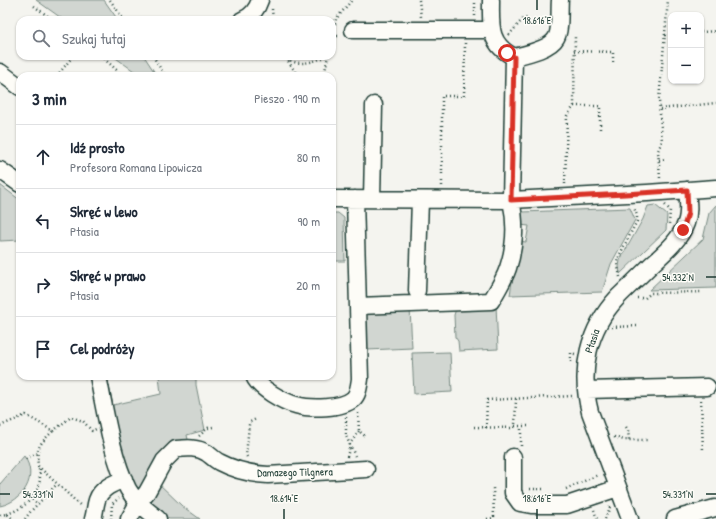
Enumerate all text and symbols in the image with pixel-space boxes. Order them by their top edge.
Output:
map controls [668,12,704,84]
button: + [668,12,704,48]
text: 18.616°E [523,14,552,27]
search box [16,16,336,60]
icon: search [30,27,52,49]
text: Szukaj tutaj [62,28,126,49]
route start [498,44,516,62]
button: − [668,48,704,84]
text: 3 min [32,87,67,110]
text: Pieszo · 190 m [254,89,320,107]
text: Idź prosto [70,137,124,158]
icon: ahead [32,146,54,168]
text: 80 m [297,148,320,166]
text: Profesora Romana Lipowicza [70,158,202,176]
text: Skręć w lewo [70,201,137,222]
icon: left [32,210,54,232]
text: 90 m [298,212,320,230]
route end [674,221,692,239]
text: Ptasia [70,222,99,240]
text: Skręć w prawo [70,265,146,286]
text: 54.332°N [662,271,694,284]
icon: right [32,274,54,296]
text: 20 m [296,276,320,294]
text: Ptasia [70,286,99,304]
street label: Ptasia [581,327,603,355]
icon: arrive [32,338,54,360]
text: Cel podróży [70,338,135,359]
street label: Damazego Tilgnera [257,464,334,480]
text: 54.331°N [23,488,53,501]
text: 54.331°N [663,488,693,501]
text: 18.614°E [270,492,299,505]
text: 18.616°E [523,492,552,505]

